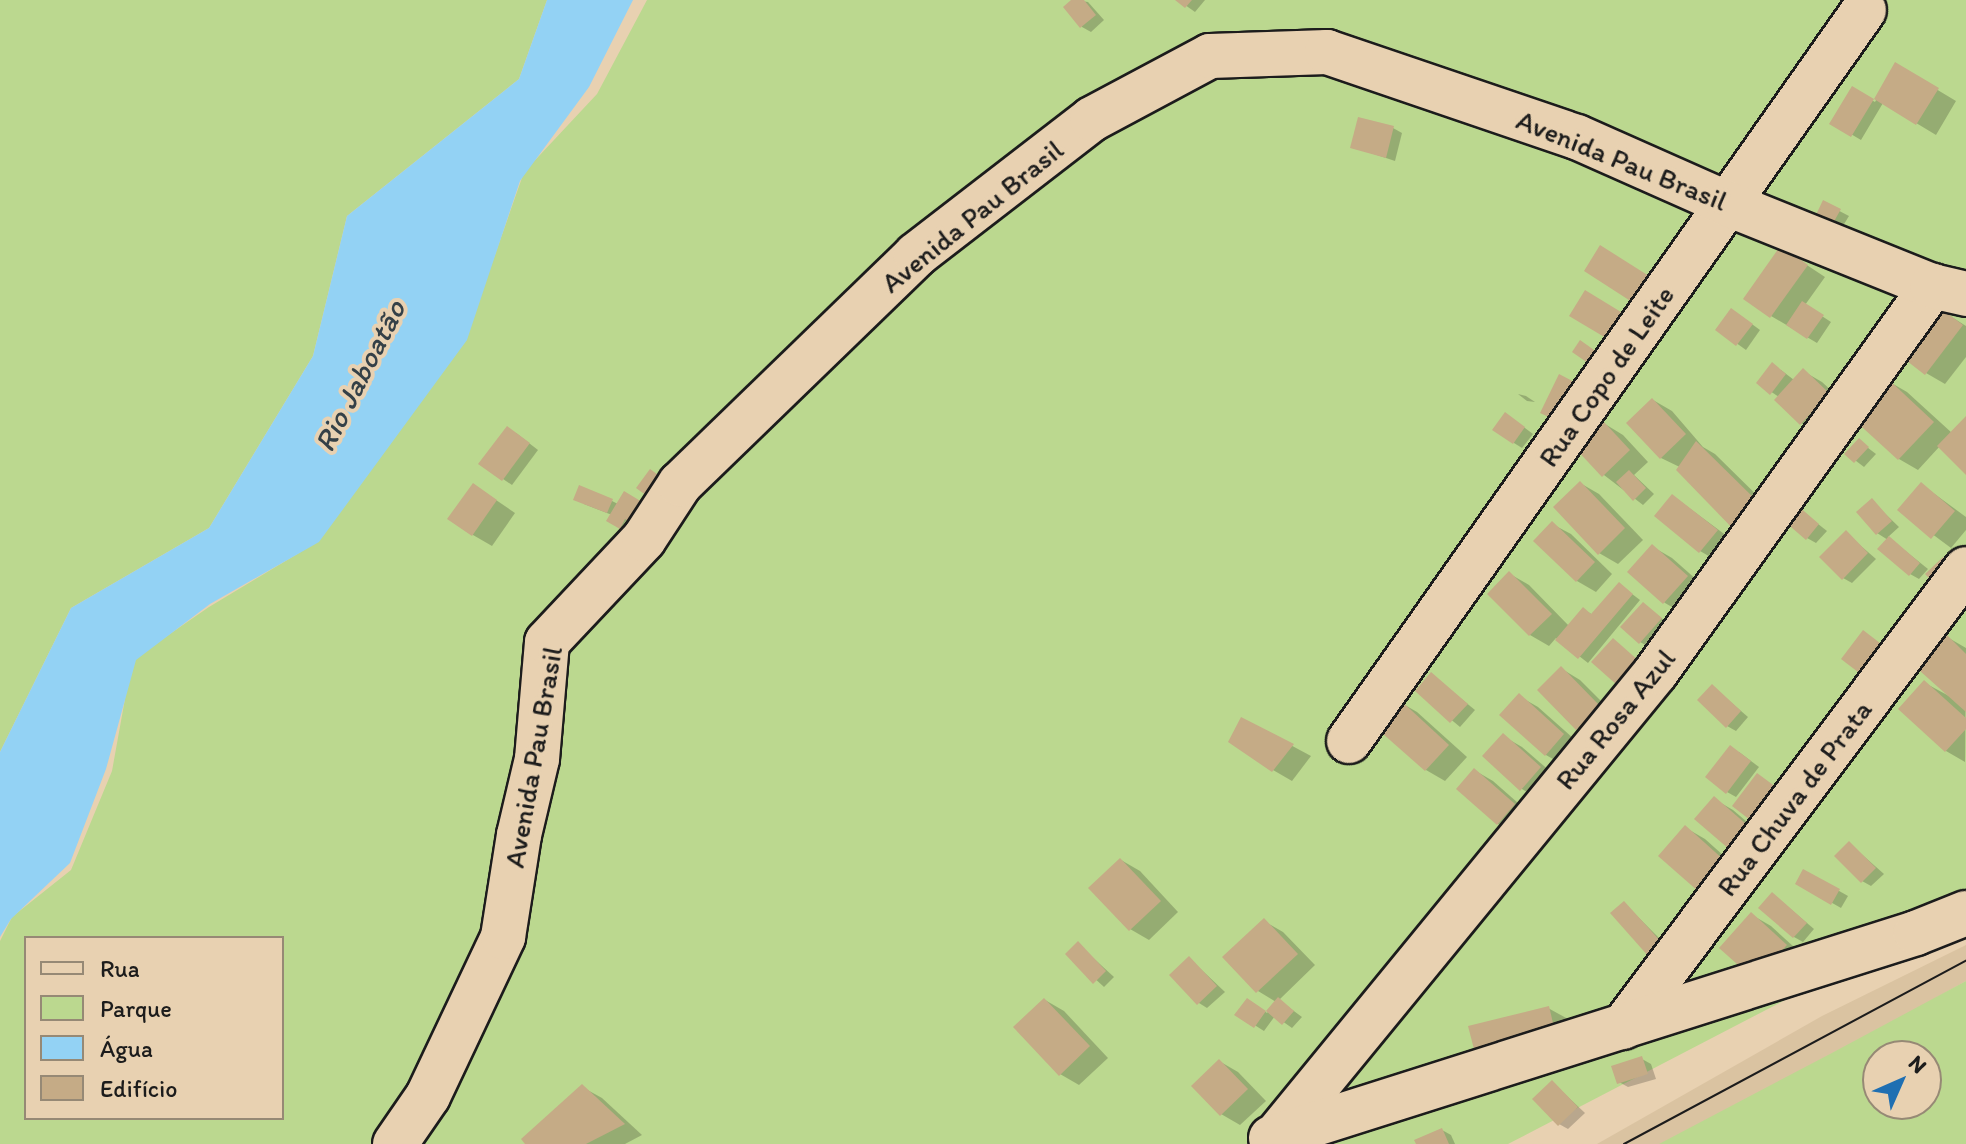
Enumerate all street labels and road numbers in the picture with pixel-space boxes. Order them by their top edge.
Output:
street label: Avenida Pau Brasil [1512,102,1732,218]
street label: Avenida Pau Brasil [874,132,1070,300]
street label: Rua Copo de Leite [1531,279,1681,473]
street label: Rua Rosa Azul [1548,642,1682,796]
street label: Avenida Pau Brasil [497,643,569,871]
street label: Rua Chuva de Prata [1710,694,1878,902]

